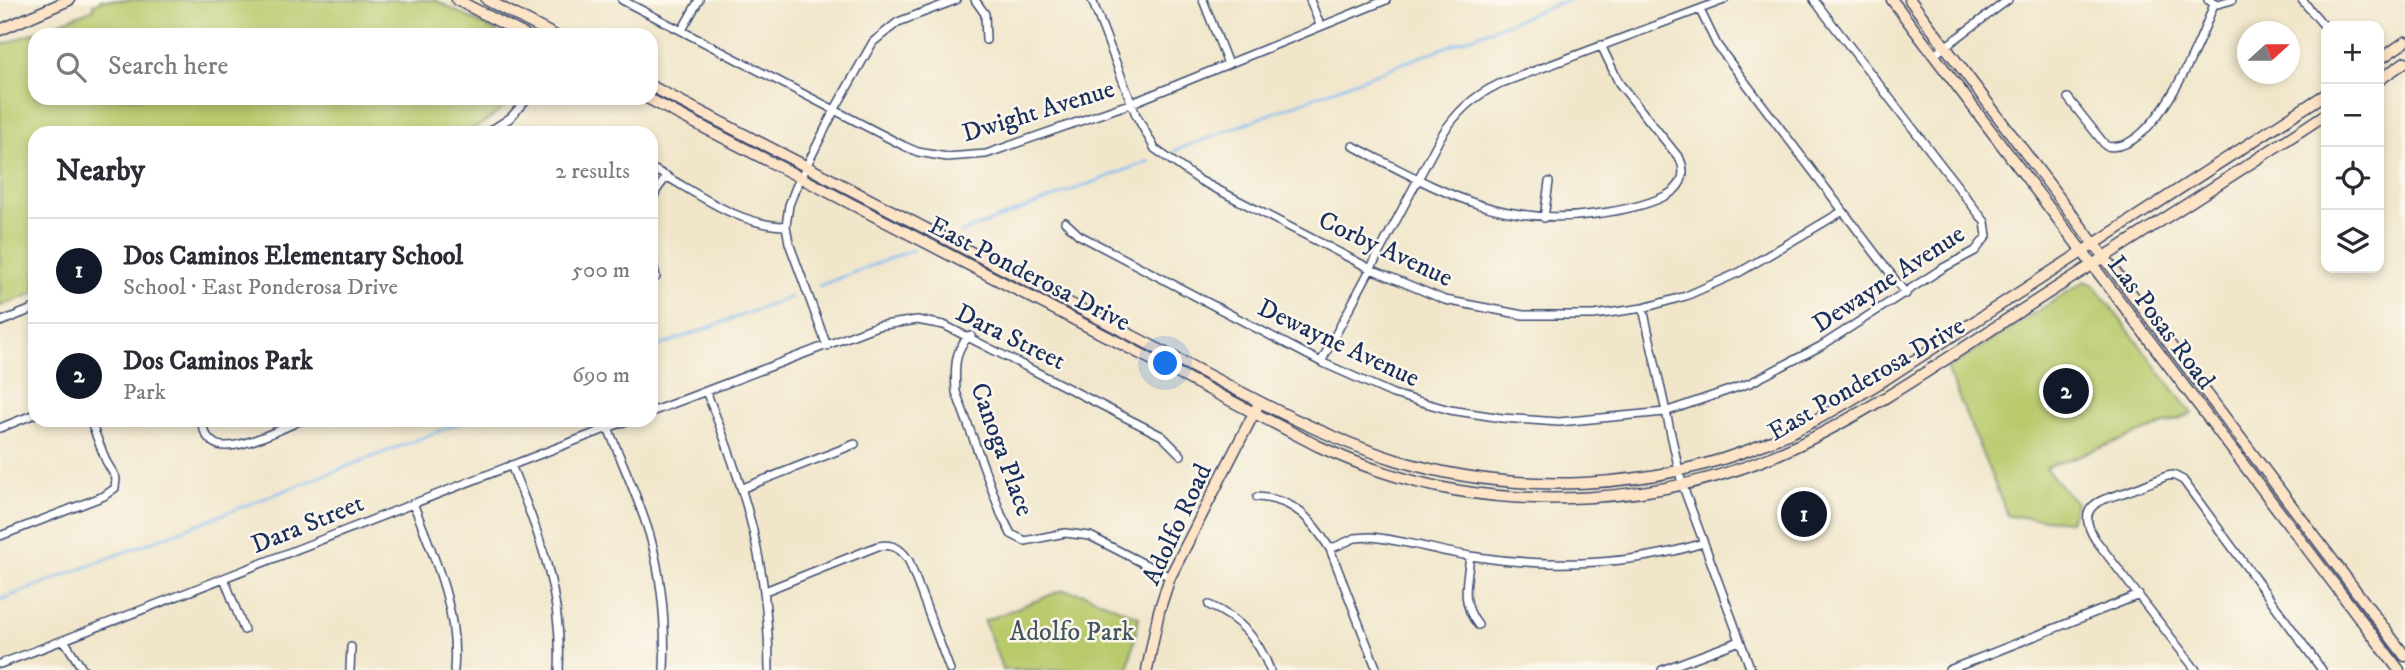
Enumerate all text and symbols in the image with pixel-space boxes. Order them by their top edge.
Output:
north arrow [2237,21,2300,84]
map controls [2321,21,2384,273]
button: + [2321,21,2384,84]
search box [28,28,658,105]
icon: search [52,48,90,86]
text: Search here [108,50,228,83]
street label: Dwight Avenue [958,73,1119,150]
button: − [2321,84,2384,147]
button: locate [2321,147,2384,210]
text: Nearby [56,153,145,190]
text: 2 results [555,157,630,186]
street label: Corby Avenue [1313,204,1458,295]
street label: East Ponderosa Drive [923,209,1136,339]
button: layers [2321,210,2384,273]
street label: Dewayne Avenue [1807,218,1971,341]
text: Dos Caminos Elementary School [123,240,463,273]
street label: Las Posas Road [2100,249,2222,396]
text: 1 [75,256,83,285]
text: 500 m [572,256,630,285]
text: School · East Ponderosa Drive [123,273,398,302]
street label: Dewayne Avenue [1252,291,1425,395]
street label: Dara Street [950,297,1071,378]
street label: East Ponderosa Drive [1762,309,1971,449]
text: Dos Caminos Park [123,345,313,378]
your location [1148,346,1182,380]
text: 2 [73,361,85,390]
text: 690 m [572,361,630,390]
pin: 2 [2043,365,2089,417]
text: Park [123,378,166,407]
street label: Canoga Place [962,378,1041,521]
street label: Adolfo Road [1135,459,1220,591]
street label: Dara Street [247,487,369,562]
pin: 1 [1781,488,1827,540]
park label: Adolfo Park [1010,616,1135,649]

